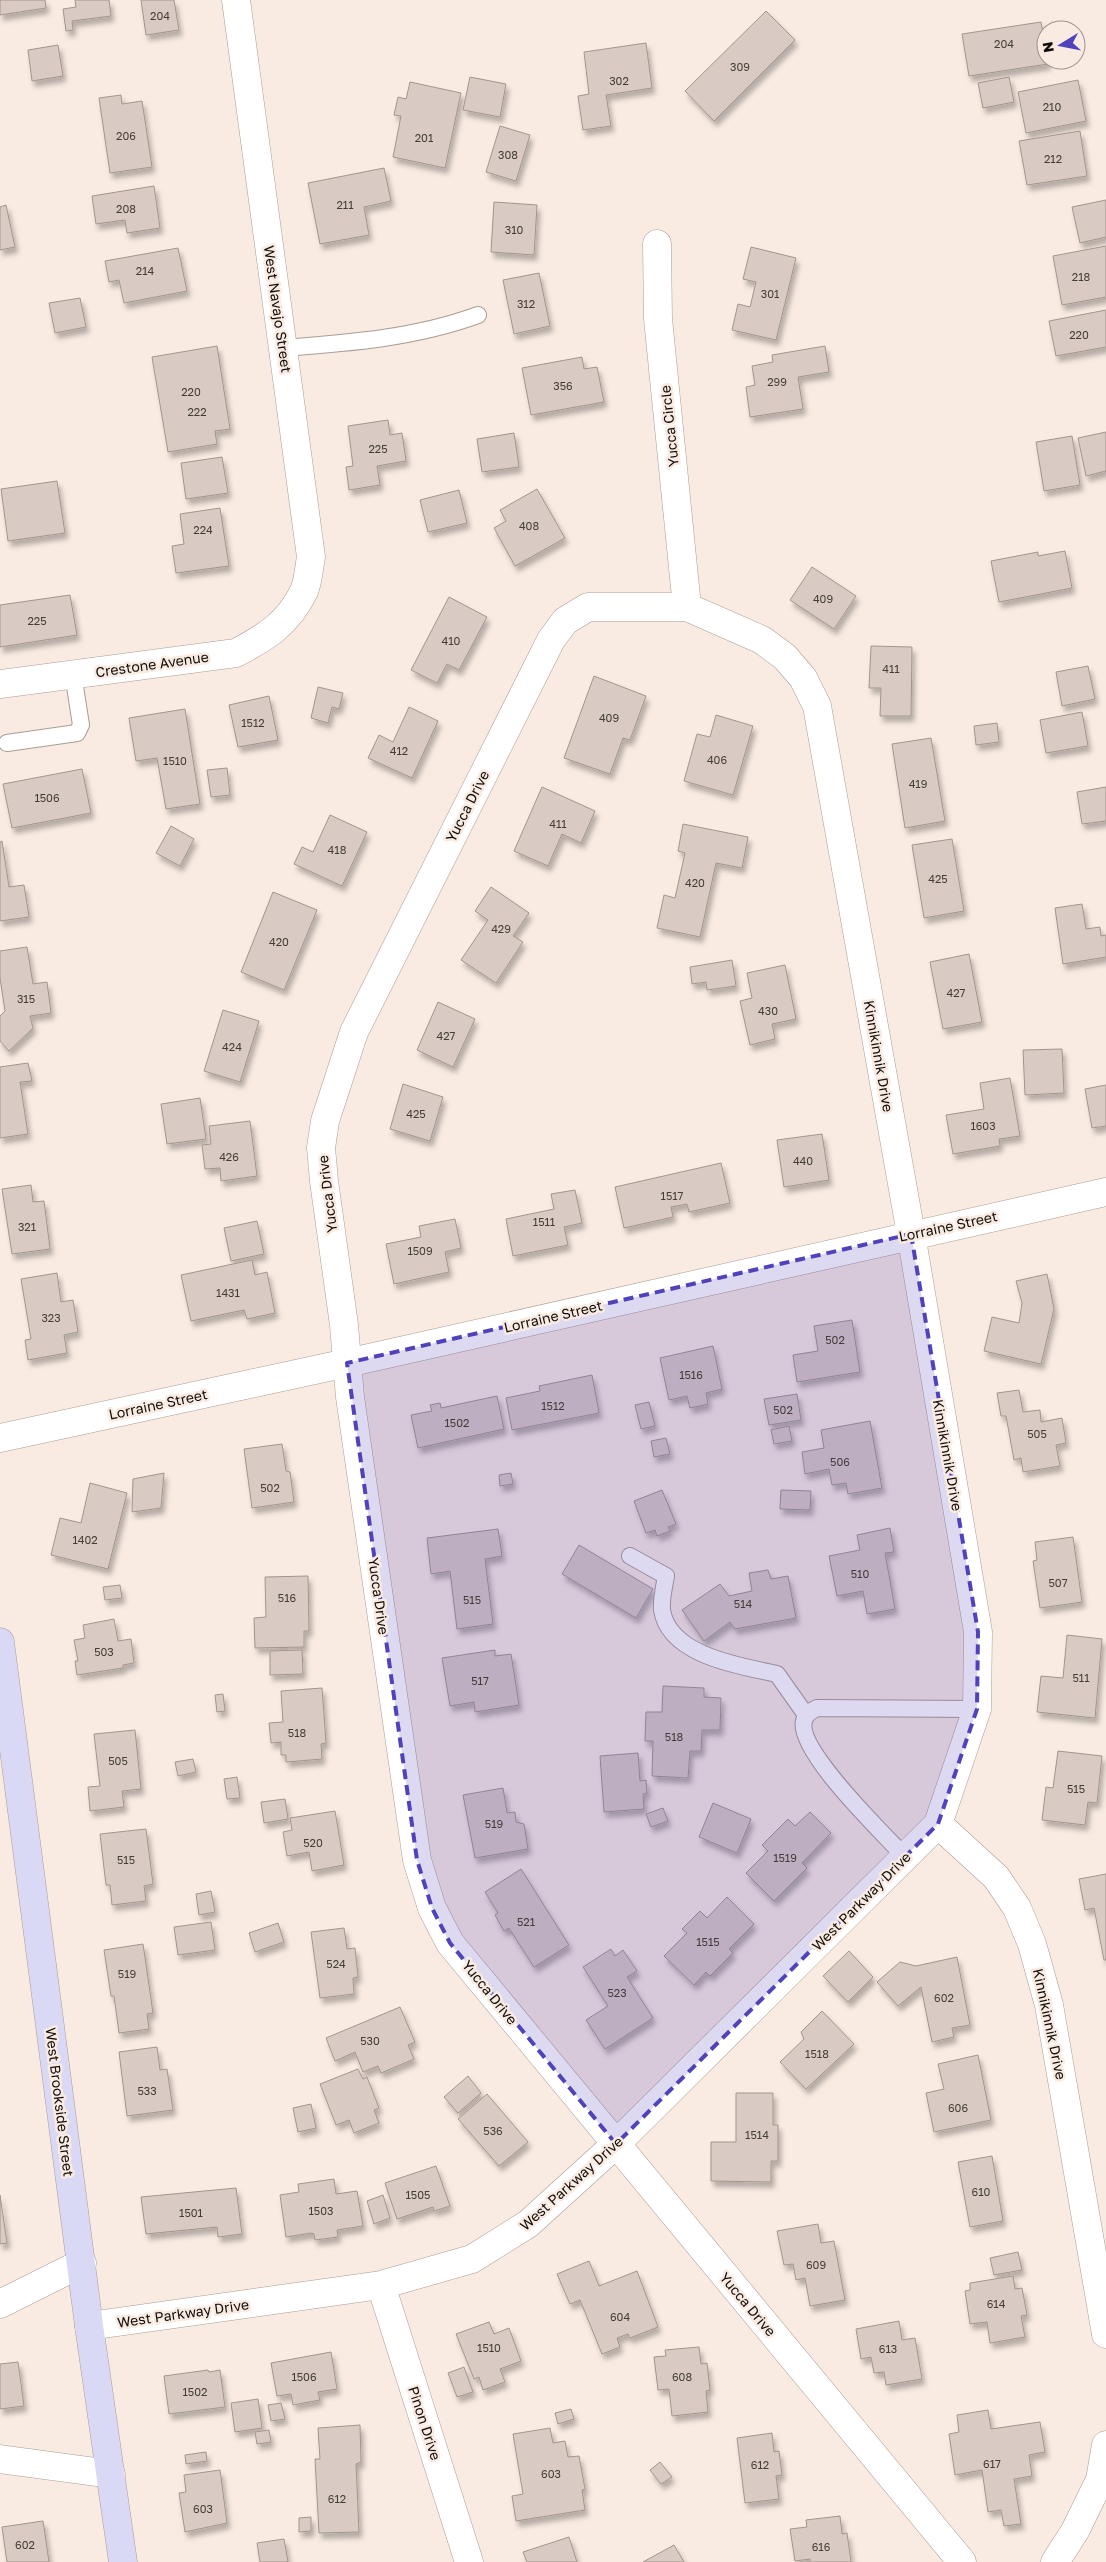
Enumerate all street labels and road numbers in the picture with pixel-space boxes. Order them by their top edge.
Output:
street label: West Navajo Street [261,244,295,374]
street label: Yucca Circle [656,384,682,468]
street label: Crestone Avenue [94,648,210,680]
street label: Yucca Drive [442,767,492,845]
street label: Kinnikinnik Drive [861,999,897,1113]
street label: Yucca Drive [314,1154,340,1234]
street label: Lorraine Street [897,1207,999,1245]
street label: Lorraine Street [502,1296,604,1336]
street label: Lorraine Street [107,1385,209,1423]
street label: Kinnikinnik Drive [930,1398,966,1512]
street label: Yucca Drive [365,1556,393,1636]
street label: West Parkway Drive [808,1848,914,1954]
street label: Yucca Drive [459,1956,521,2028]
street label: Kinnikinnik Drive [1030,1967,1070,2081]
street label: West Brookside Street [42,2027,78,2177]
street label: West Parkway Drive [516,2132,626,2234]
street label: Yucca Drive [716,2269,780,2339]
street label: West Parkway Drive [116,2295,250,2331]
street label: Pinon Drive [405,2384,445,2462]

